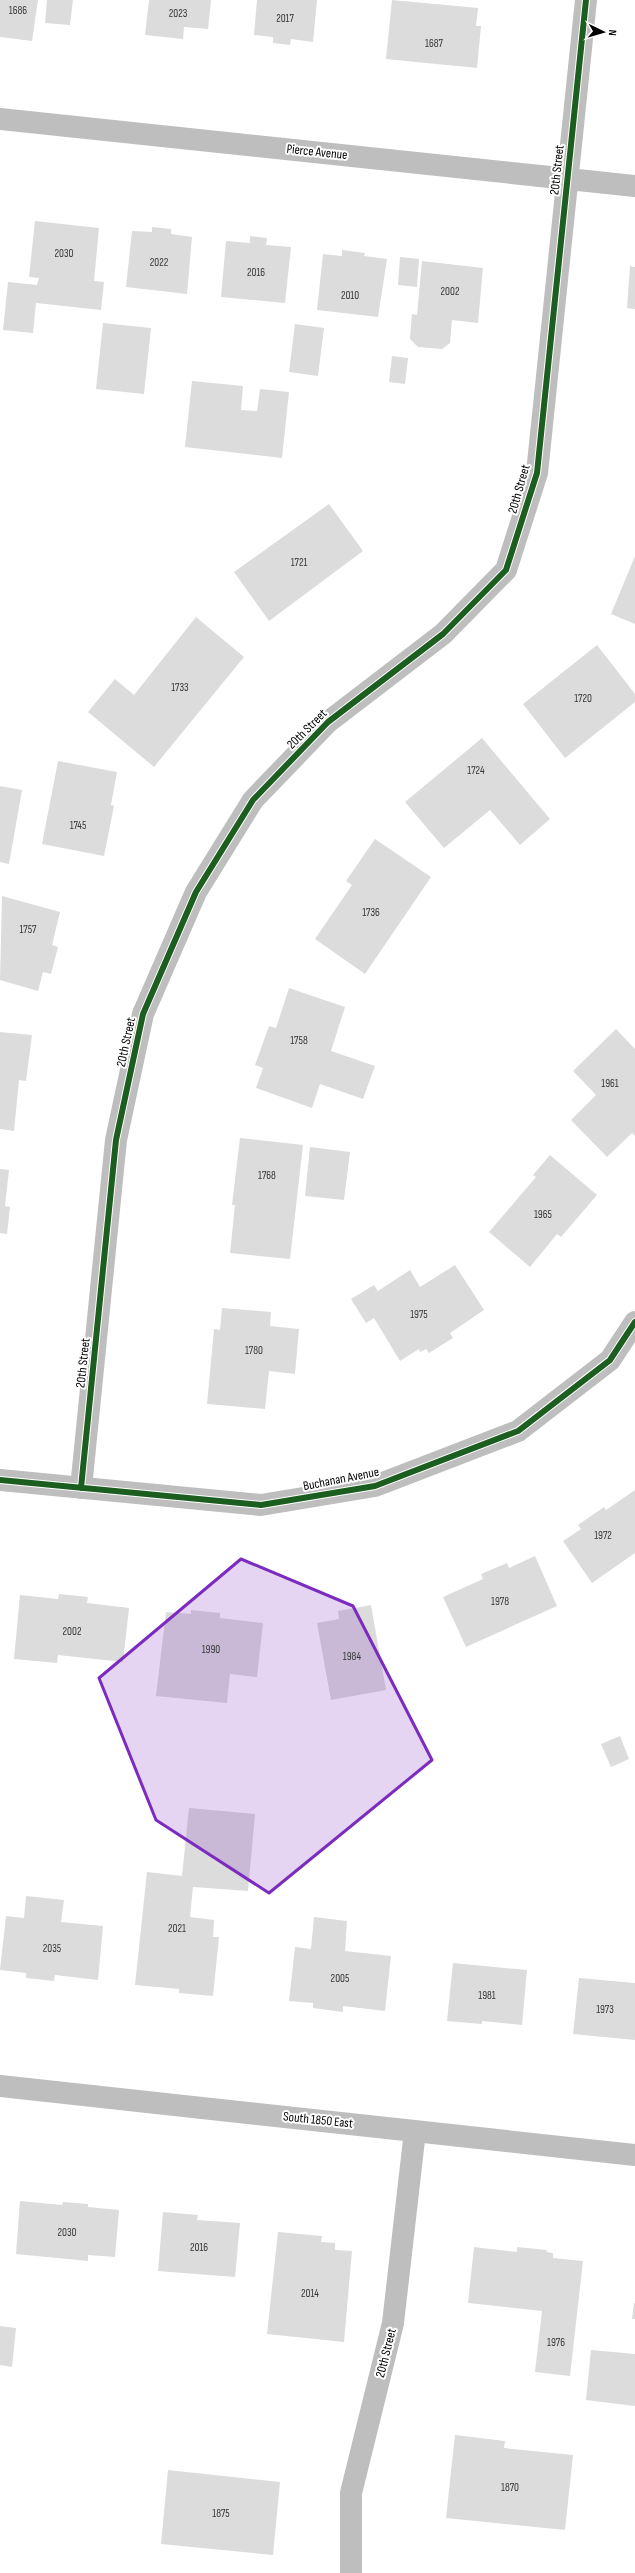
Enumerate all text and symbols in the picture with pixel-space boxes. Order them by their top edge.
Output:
house number: 1686 [9,4,27,17]
house number: 2023 [169,7,188,20]
house number: 2017 [276,12,294,25]
north arrow [583,12,623,52]
text: N [606,29,619,36]
house number: 1687 [425,37,444,50]
street label: Pierce Avenue [286,141,348,163]
street label: 20th Street [546,144,568,196]
house number: 2030 [55,247,74,260]
house number: 2022 [150,256,169,269]
house number: 2016 [247,266,265,279]
house number: 2002 [441,285,460,298]
house number: 2010 [341,289,359,302]
street label: 20th Street [504,463,534,515]
house number: 1721 [291,556,307,569]
house number: 1733 [171,681,189,694]
house number: 1720 [574,692,592,705]
street label: 20th Street [284,706,330,752]
house number: 1724 [467,764,485,777]
house number: 1745 [70,819,86,832]
house number: 1736 [362,906,380,919]
house number: 1757 [20,923,37,936]
street label: 20th Street [113,1016,139,1068]
house number: 1758 [290,1034,308,1047]
house number: 1961 [601,1077,619,1090]
house number: 1768 [258,1169,276,1182]
house number: 1965 [534,1208,552,1221]
house number: 1975 [410,1308,428,1321]
street label: 20th Street [72,1337,94,1389]
house number: 1780 [245,1344,263,1357]
street label: Buchanan Avenue [302,1464,380,1494]
house number: 1972 [594,1529,612,1542]
house number: 1978 [491,1595,509,1608]
house number: 2002 [63,1625,82,1638]
house number: 1990 [202,1643,220,1656]
house number: 1984 [343,1650,362,1663]
house number: 2021 [168,1922,186,1935]
house number: 2035 [43,1942,61,1955]
house number: 2005 [331,1972,349,1985]
house number: 1981 [478,1989,496,2002]
house number: 1973 [596,2003,614,2016]
street label: South 1850 East [282,2108,354,2132]
house number: 2030 [58,2226,77,2239]
house number: 2016 [190,2241,208,2254]
house number: 2014 [301,2287,319,2300]
street label: 20th Street [372,2327,400,2379]
house number: 1976 [547,2336,565,2349]
house number: 1870 [501,2481,519,2494]
house number: 1875 [212,2507,230,2520]

